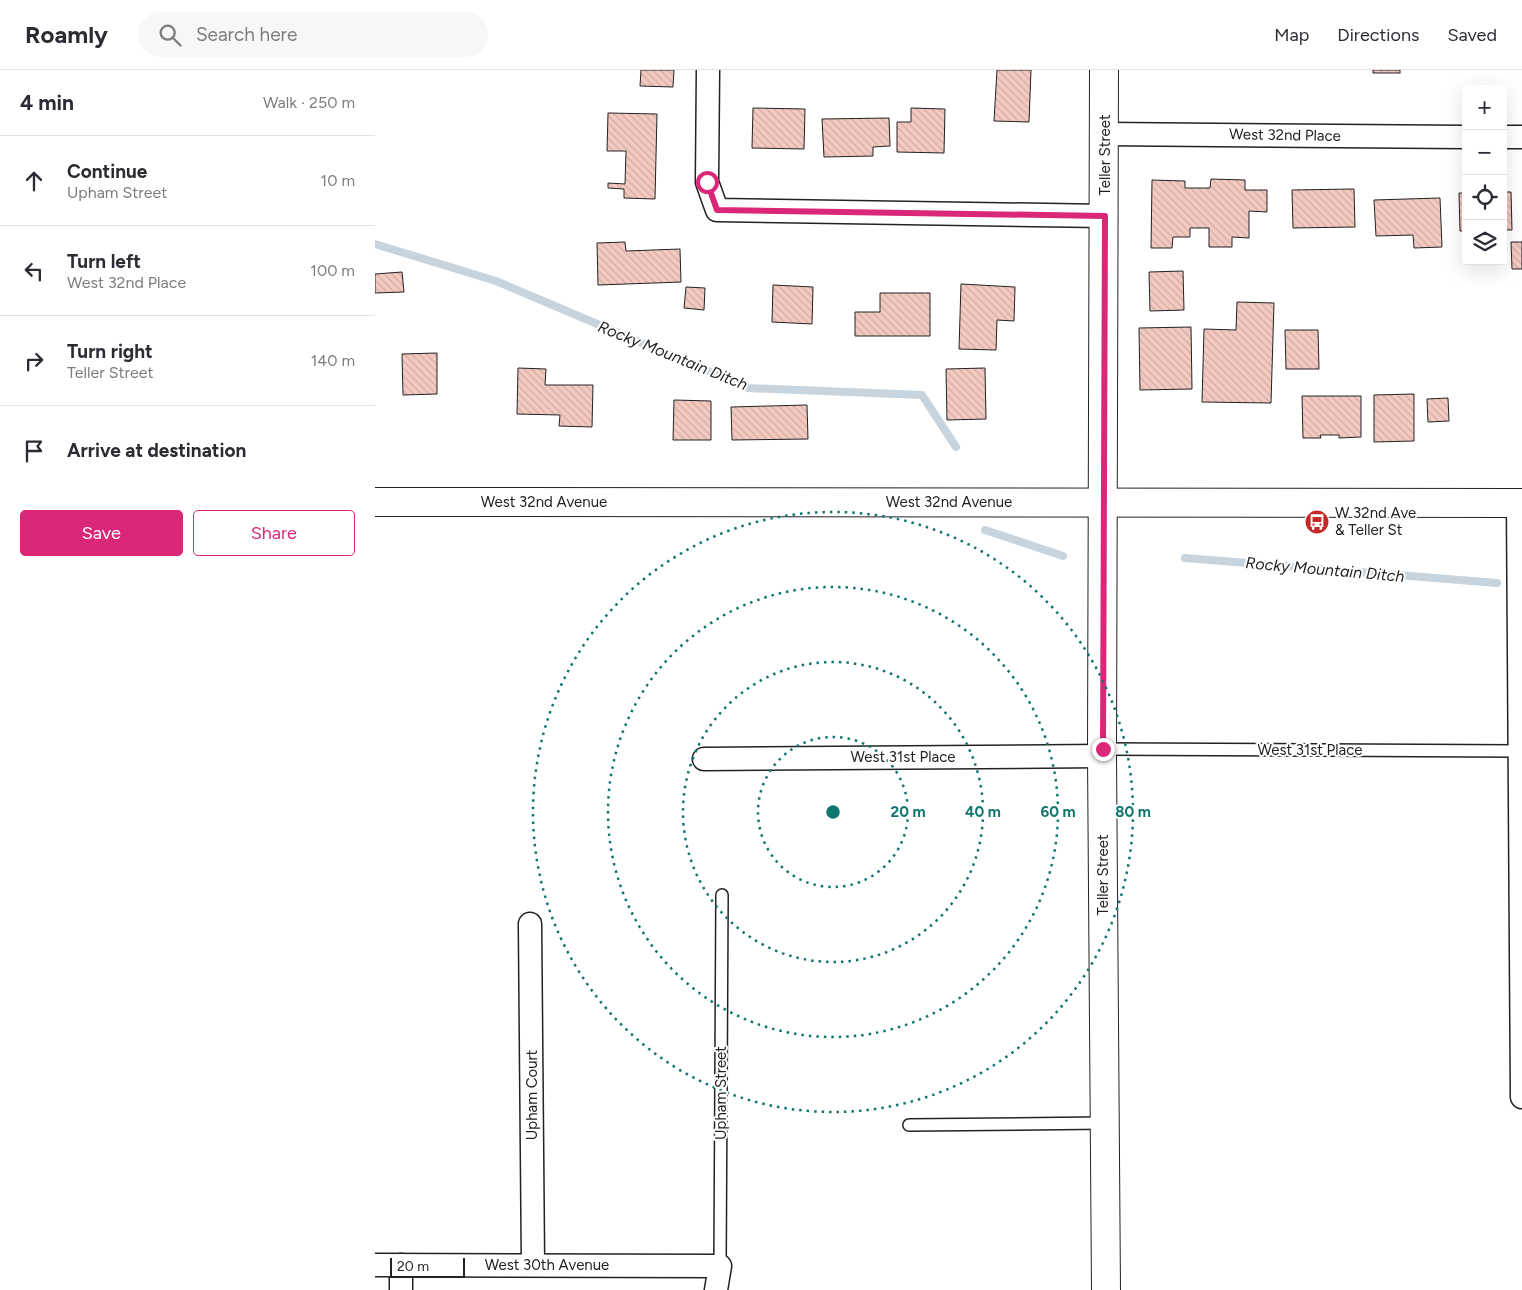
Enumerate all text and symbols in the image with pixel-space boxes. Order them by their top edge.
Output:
search box [138,12,488,57]
text: Roamly [25,20,108,49]
icon: search [156,21,184,49]
text: Search here [196,23,297,46]
text: Map [1274,24,1309,46]
text: Directions [1337,24,1419,46]
text: Saved [1447,24,1497,46]
map controls [1462,85,1507,265]
button: + [1462,85,1507,130]
text: 4 min [20,90,74,115]
text: Walk · 250 m [263,93,355,112]
street label: Teller Street [1096,114,1114,196]
street label: West 32nd Place [1229,125,1341,145]
button: − [1462,130,1507,175]
text: Continue [67,160,147,183]
icon: ahead [20,167,48,195]
text: 10 m [321,171,355,190]
route start [696,171,719,194]
button: locate [1462,175,1507,220]
text: Upham Street [67,183,167,202]
button: layers [1462,220,1507,265]
text: Turn left [67,250,141,273]
icon: left [20,257,48,285]
text: 100 m [310,261,355,280]
text: West 32nd Place [67,273,186,292]
water label: Rocky Mountain Ditch [595,317,750,394]
text: Turn right [67,340,153,363]
icon: right [20,347,48,375]
text: 140 m [311,351,355,370]
text: Teller Street [67,363,154,382]
icon: arrive [20,437,48,465]
text: Arrive at destination [67,439,246,462]
street label: West 32nd Avenue [481,493,607,511]
street label: West 32nd Avenue [886,493,1012,511]
place label: W 32nd Ave & Teller St [1335,504,1416,539]
bus stop icon: W 32nd Ave & Teller St [1304,509,1330,535]
button: Save [20,510,183,556]
button: Share [193,510,355,556]
water label: Rocky Mountain Ditch [1245,553,1405,586]
route end [1092,738,1115,761]
street label: West 31st Place [1257,741,1363,759]
street label: West 31st Place [850,748,956,766]
centre of rings [824,803,842,821]
text: 20 m [890,803,926,821]
text: 40 m [965,803,1001,821]
text: 60 m [1040,803,1076,821]
text: 80 m [1115,803,1151,821]
street label: Teller Street [1094,834,1112,916]
street label: Upham Street [712,1046,730,1140]
street label: Upham Court [523,1049,541,1140]
scale bar [390,1255,465,1278]
street label: West 30th Avenue [485,1256,609,1274]
text: 20 m [397,1258,429,1275]

